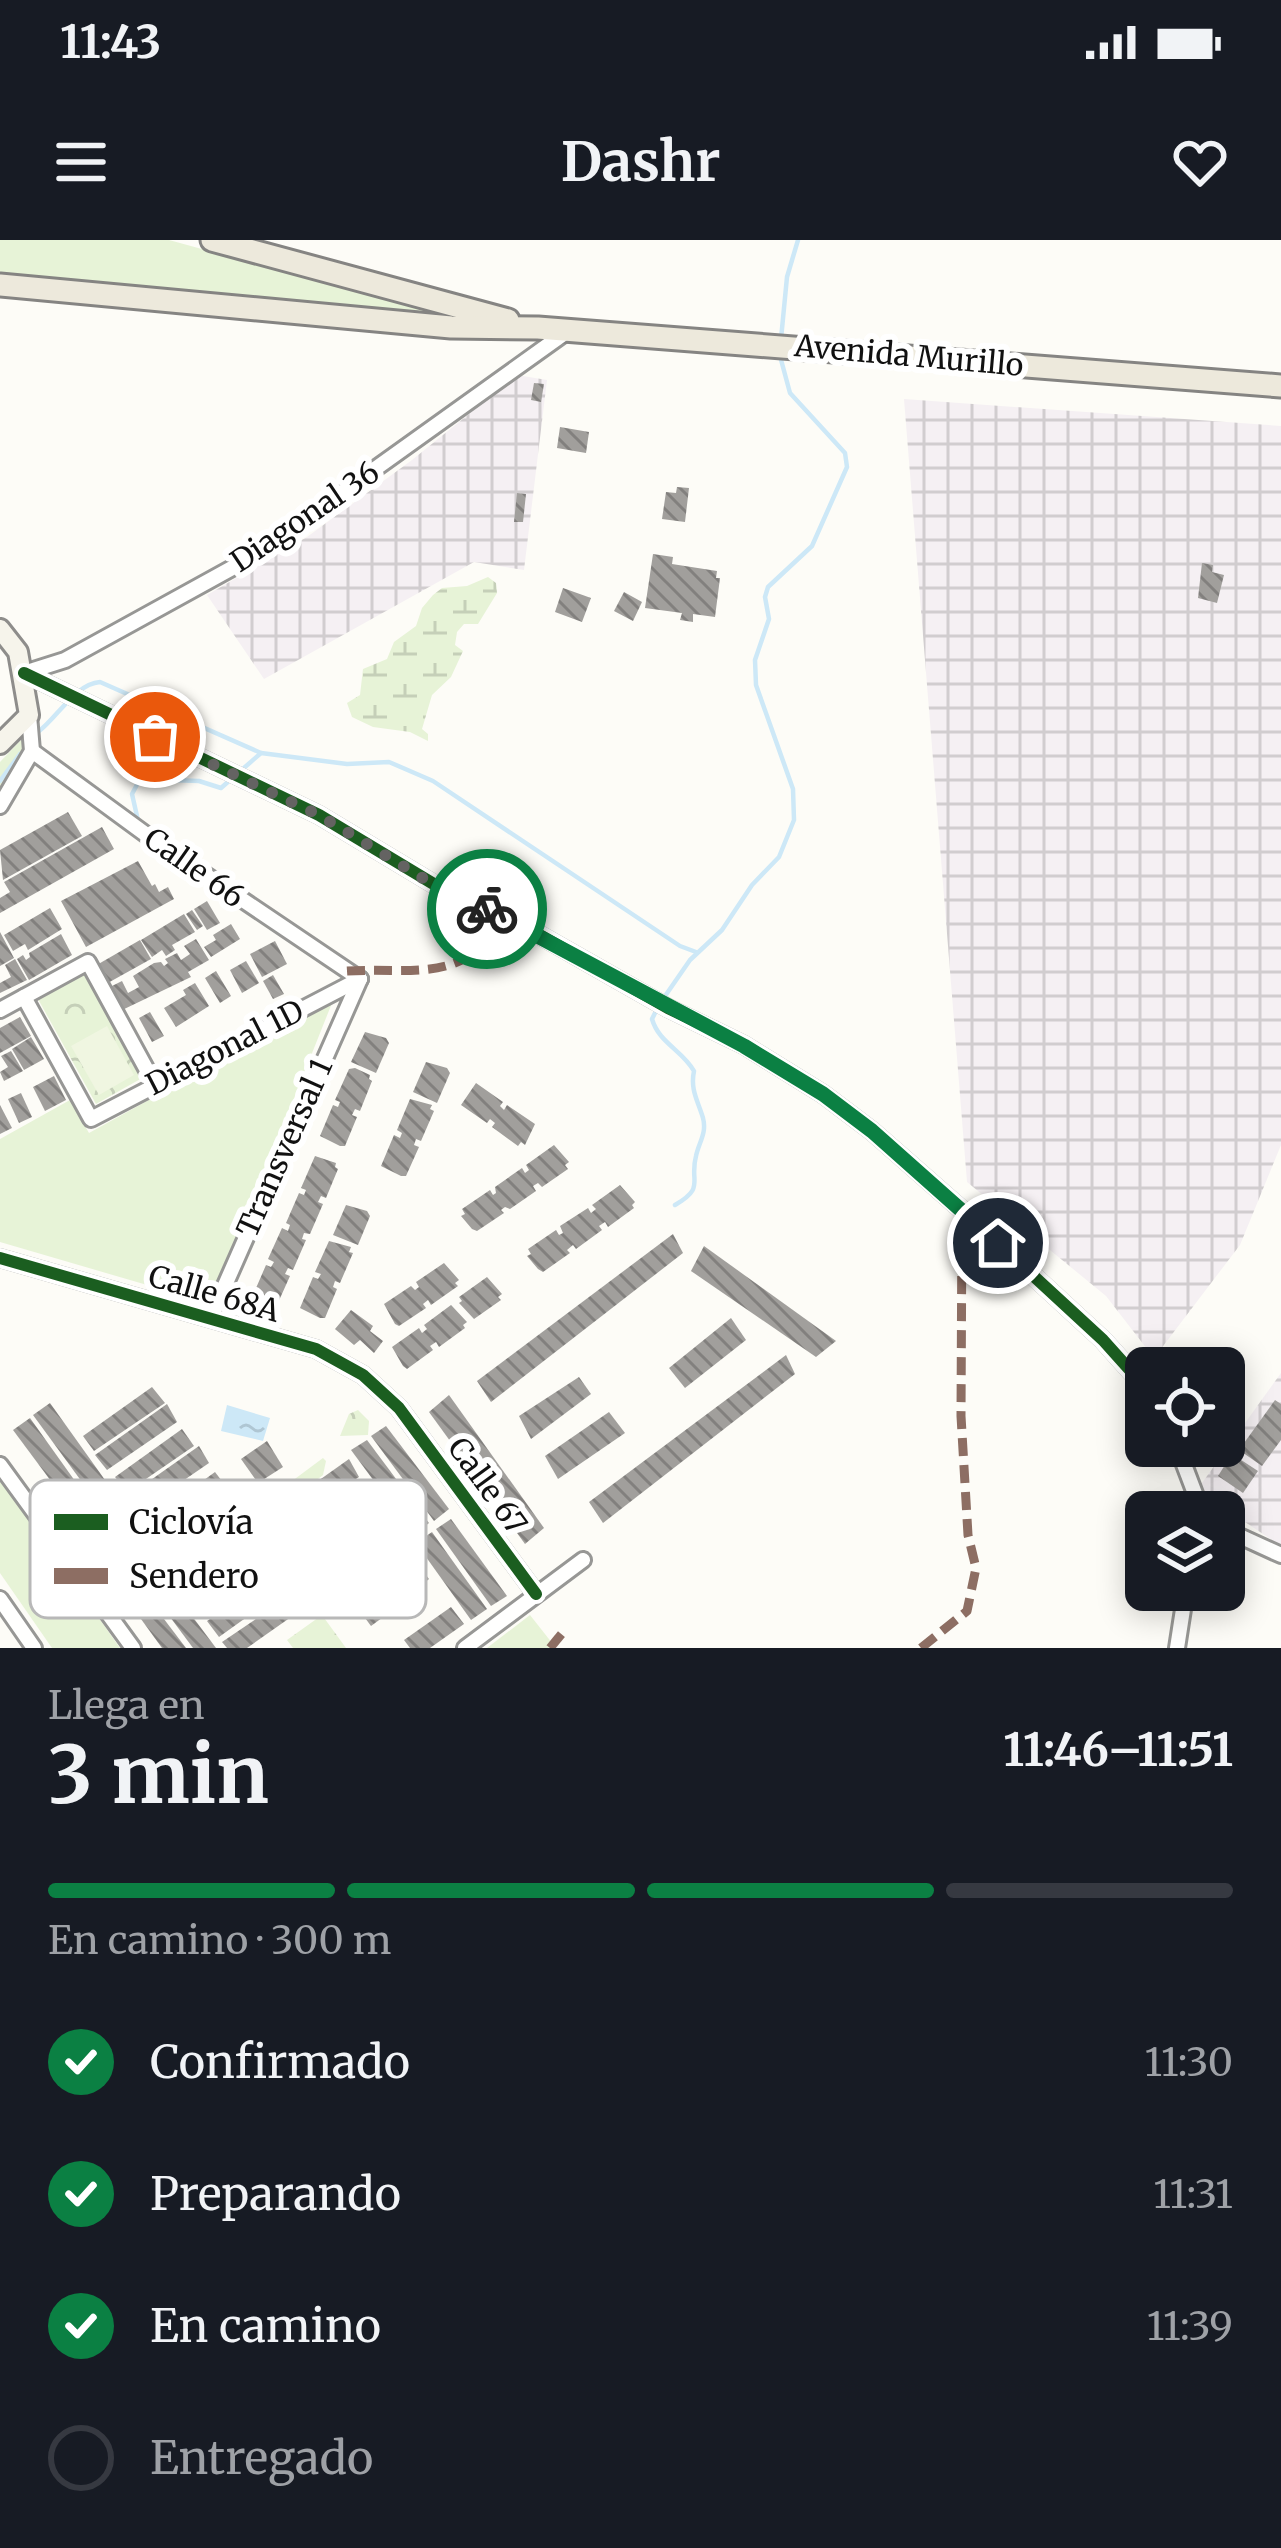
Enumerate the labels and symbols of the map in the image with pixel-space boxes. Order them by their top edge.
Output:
street label: Avenida Murillo [792,326,1025,384]
street label: Diagonal 36 [223,453,386,580]
pin [104,686,206,788]
street label: Calle 66 [137,819,252,915]
courier [427,849,547,969]
street label: Diagonal 1D [139,991,310,1103]
street label: Transversal 1 [228,1052,340,1243]
pin [947,1192,1049,1294]
street label: Calle 68A [144,1256,285,1330]
street label: Calle 67 [440,1430,536,1541]
legend [30,1480,426,1618]
text: Ciclovía [129,1502,254,1543]
text: Sendero [129,1556,259,1597]

